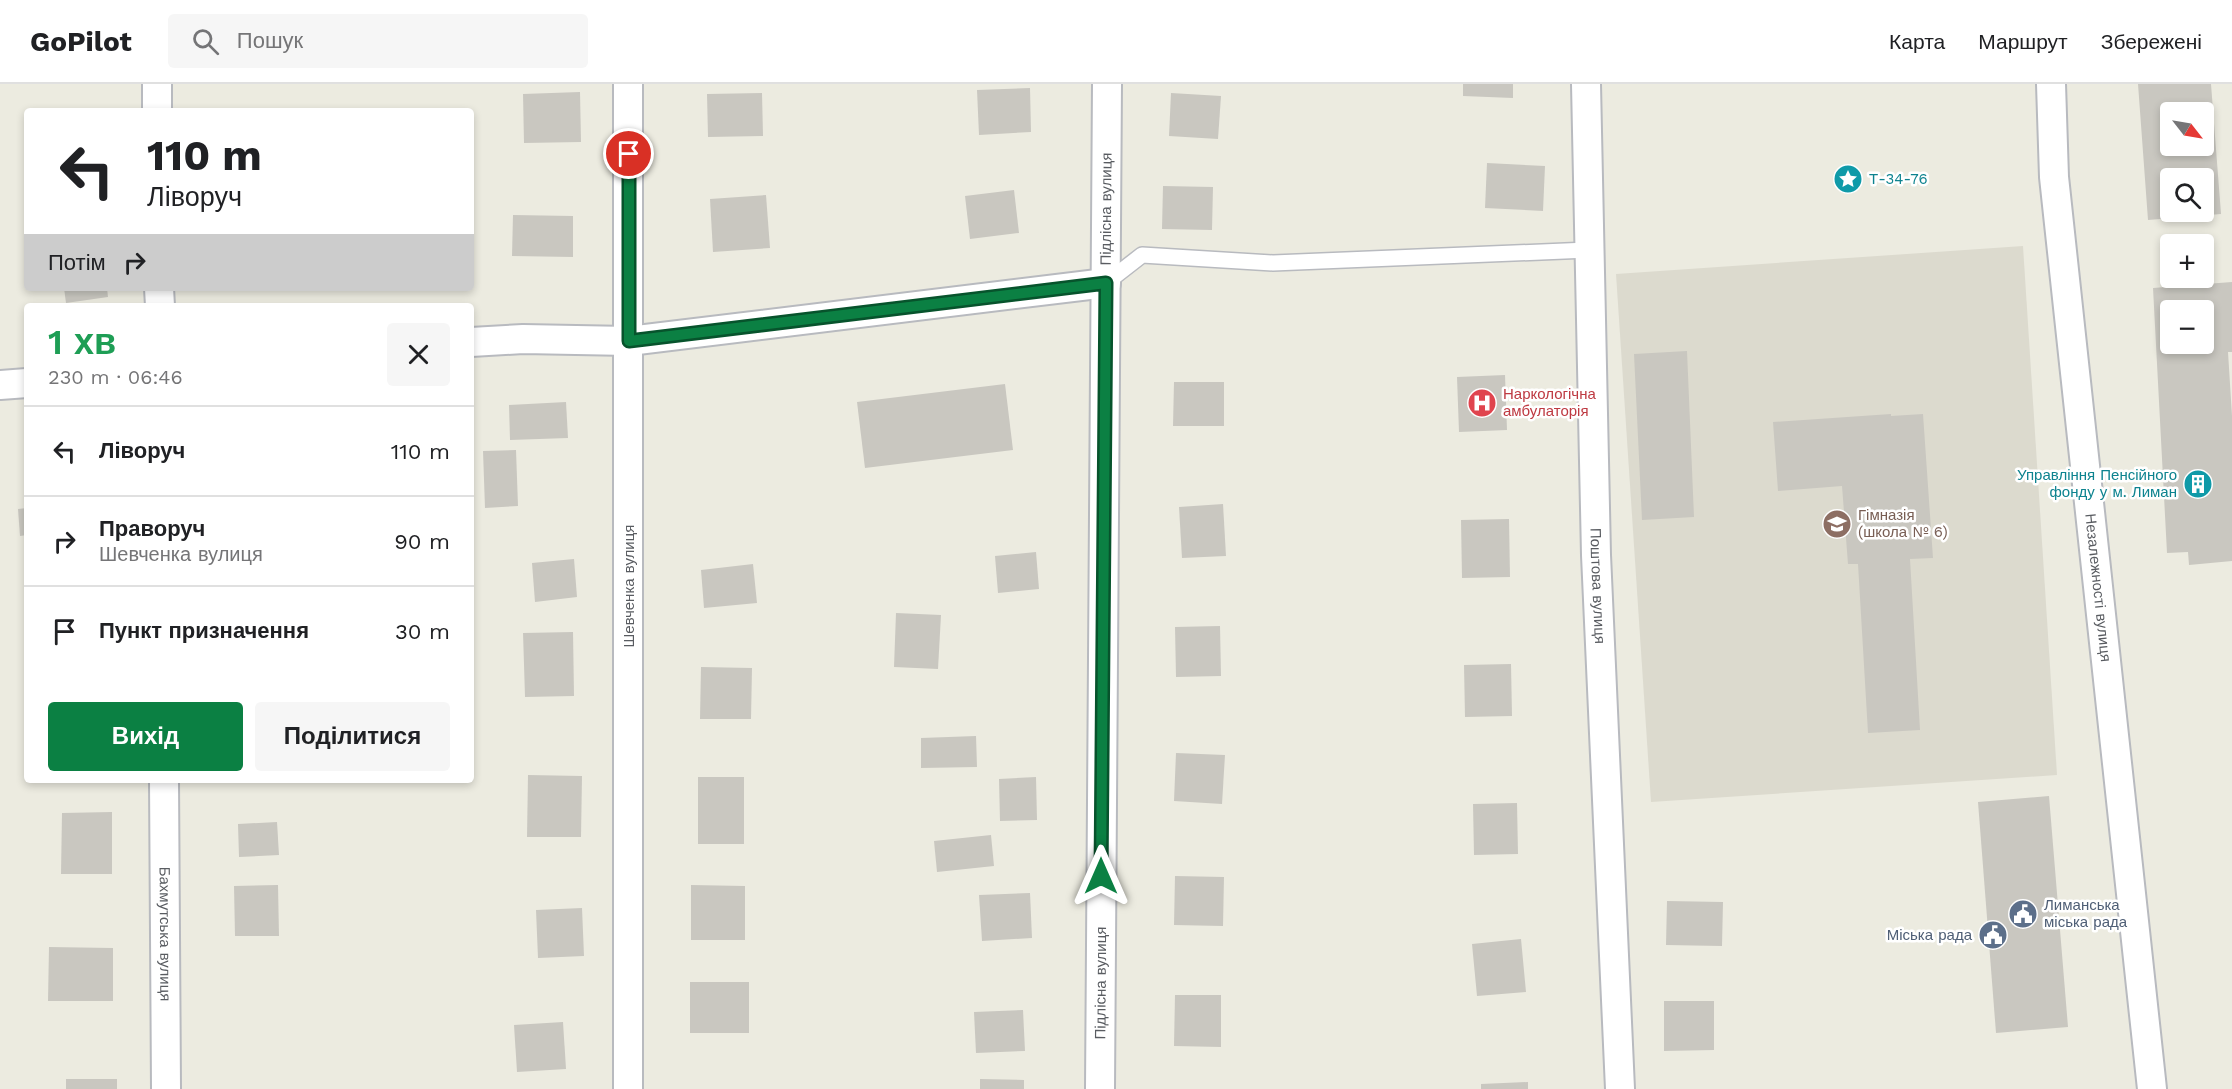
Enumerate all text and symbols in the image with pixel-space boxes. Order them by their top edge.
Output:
search box [168,14,588,68]
text: GoPilot [30,25,132,58]
icon: search [189,25,222,58]
text: Пошук [237,28,303,53]
text: Карта [1889,29,1945,54]
text: Маршрут [1978,29,2068,54]
text: Збережені [2101,29,2202,54]
north arrow [2160,102,2214,156]
map controls [2160,102,2214,354]
pin [603,128,654,179]
text: 110 m [147,131,262,180]
icon: left [48,132,126,210]
icon: arrive [612,137,645,170]
street label: Підлісна вулиця [1097,152,1116,266]
place icon: Т-34-76 [1832,163,1864,195]
button: search [2160,168,2214,222]
place label: Т-34-76 [1869,170,1928,188]
text: Ліворуч [147,181,242,213]
button: + [2160,234,2214,288]
icon: right [118,246,151,279]
text: Потім [48,250,106,275]
button: − [2160,300,2214,354]
text: 1 хв [48,321,116,363]
button: close [387,323,450,386]
text: 230 m · 06:46 [48,365,183,389]
place label: Наркологічна амбулаторія [1503,385,1596,420]
hospital icon: Наркологічна амбулаторія [1466,387,1498,419]
icon: left [48,435,81,468]
text: Ліворуч [99,438,185,463]
text: 110 m [391,439,450,464]
place label: Управління Пенсійного фонду у м. Лиман [2017,466,2177,501]
building icon: Управління Пенсійного фонду у м. Лиман [2182,468,2214,500]
place label: Гімназія (школа № 6) [1858,506,1948,541]
school or university icon: Гімназія (школа № 6) [1821,508,1853,540]
street label: Незалежності вулиця [2081,512,2115,663]
text: Праворуч [99,516,205,541]
icon: right [48,525,81,558]
street label: Шевченка вулиця [620,525,638,647]
street label: Поштова вулиця [1586,528,1609,644]
text: 90 m [394,529,450,554]
text: Шевченка вулиця [99,542,263,566]
icon: arrive [48,615,81,648]
text: Пункт призначення [99,618,309,643]
text: 30 m [395,619,450,644]
button: Вихід [48,702,243,771]
button: Поділитися [255,702,450,771]
position arrow [1069,844,1133,908]
street label: Бахмутська вулиця [156,867,174,1001]
place label: Лиманська міська рада [2044,896,2128,931]
public building icon: Лиманська міська рада [2007,898,2039,930]
public building icon: Міська рада [1977,919,2009,951]
street label: Підлісна вулиця [1091,926,1110,1040]
place label: Міська рада [1887,926,1973,944]

